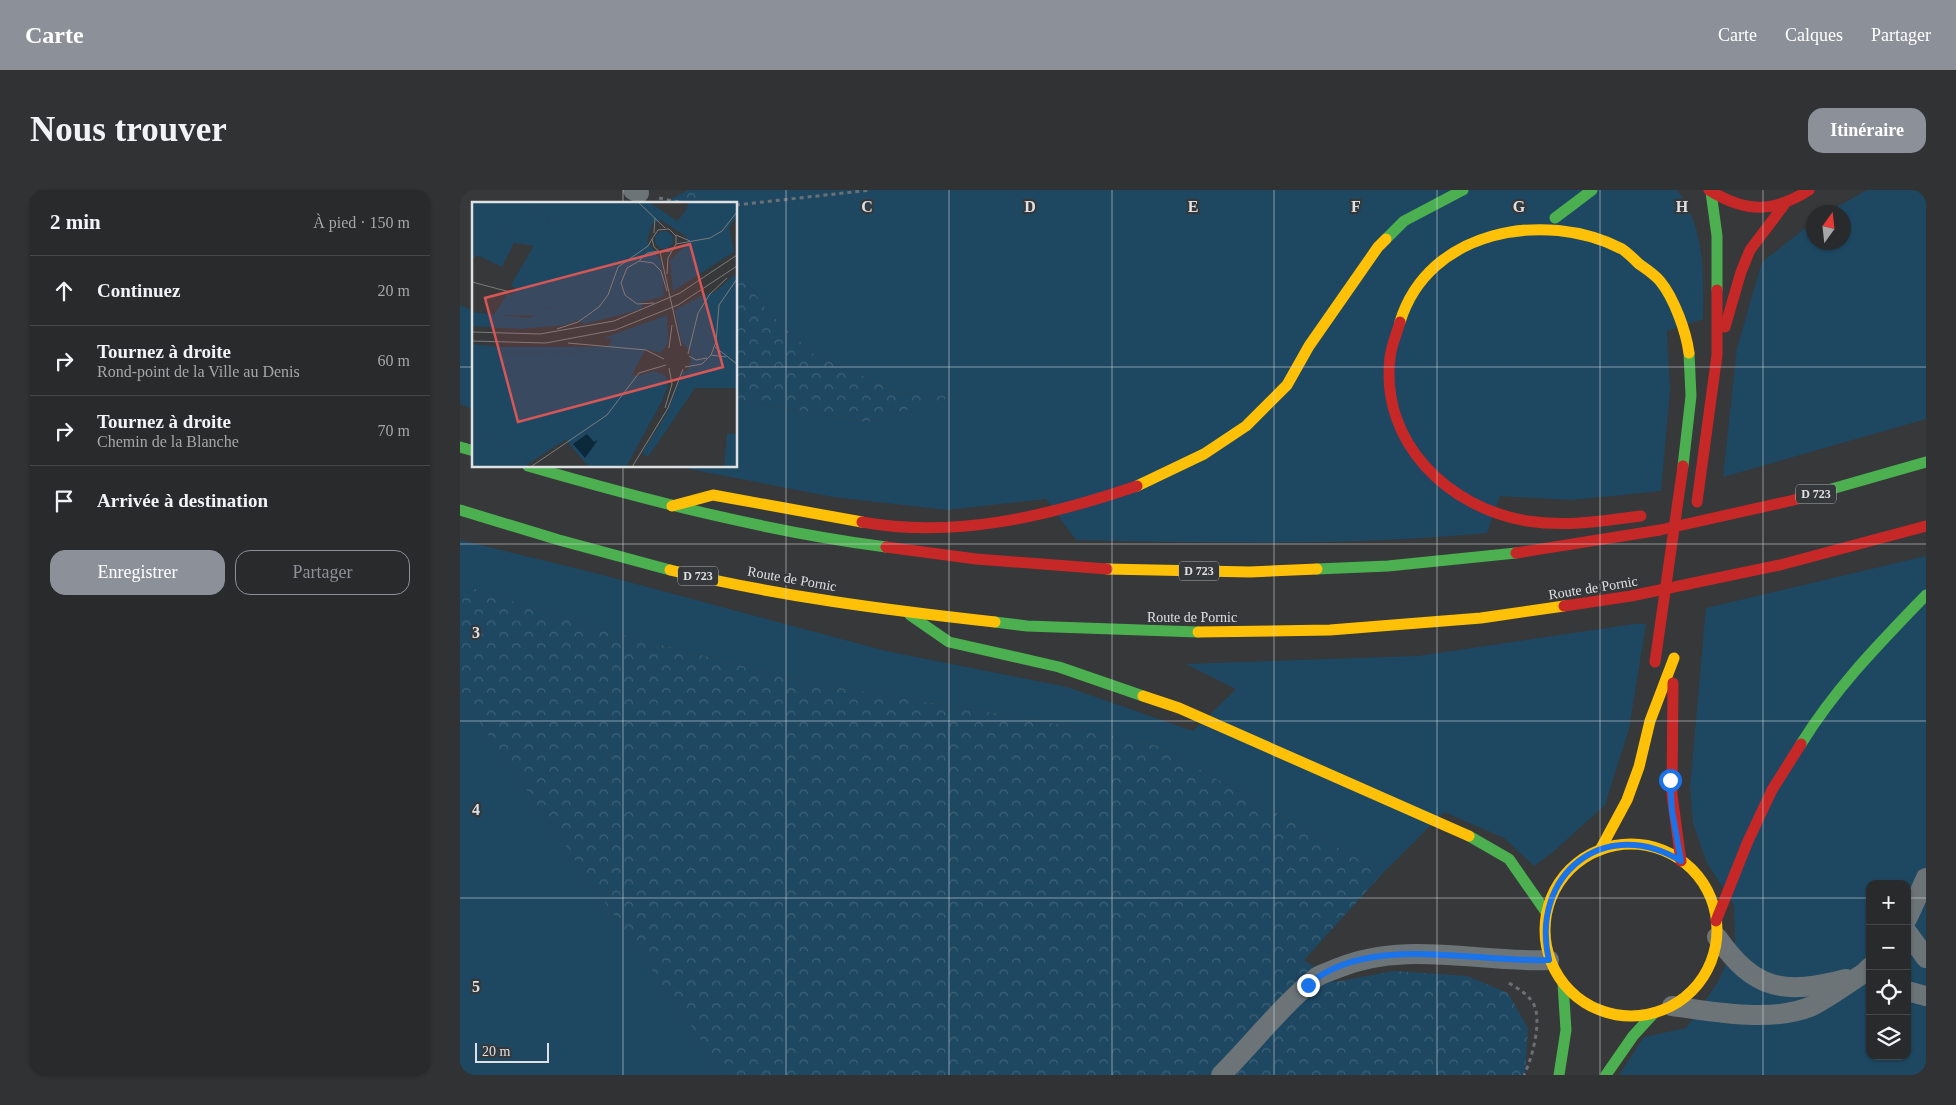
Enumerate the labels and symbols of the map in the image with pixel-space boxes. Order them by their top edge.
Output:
text: C [861,198,873,215]
text: D [1024,198,1036,215]
text: E [1188,198,1198,215]
text: F [1351,198,1361,215]
text: G [1513,198,1526,215]
text: H [1676,198,1689,215]
inset map [472,202,738,468]
north arrow [1806,205,1851,250]
road number: D 723 [1796,484,1836,504]
road number: D 723 [1179,562,1219,581]
street label: Route de Pornic [746,564,838,594]
road number: D 723 [678,566,718,586]
street label: Route de Pornic [1547,574,1639,602]
street label: Route de Pornic [1147,610,1237,625]
text: 3 [472,624,480,641]
route start [1659,769,1682,792]
text: 4 [472,801,480,818]
route end [1297,974,1320,997]
text: 5 [472,978,480,995]
scale bar [475,1040,549,1063]

